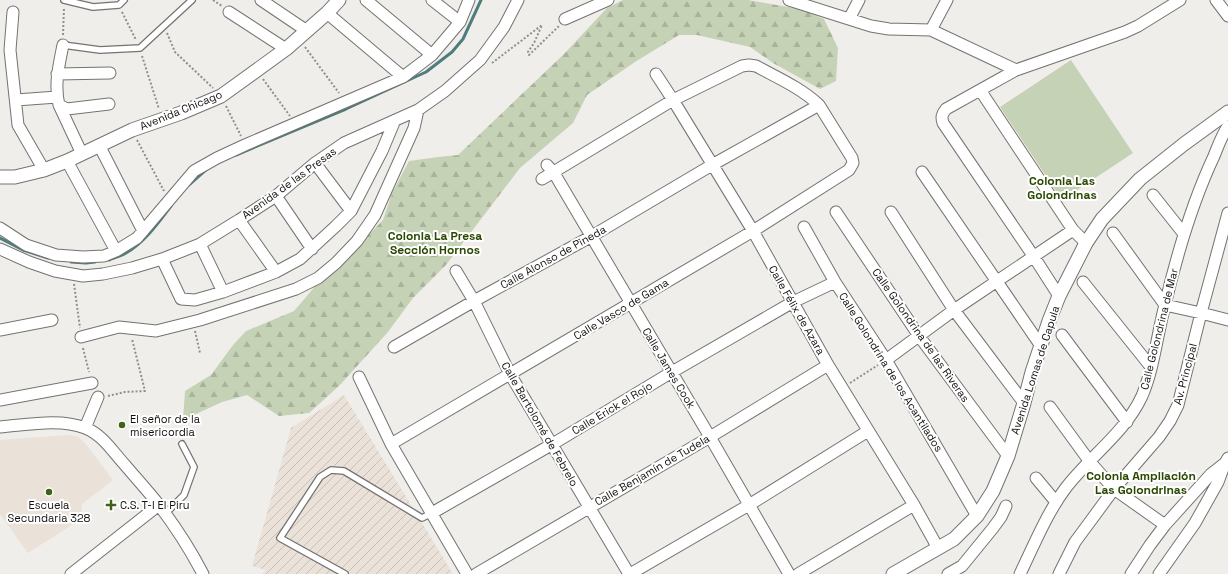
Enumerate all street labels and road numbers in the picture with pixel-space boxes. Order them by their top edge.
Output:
street label: Avenida Chicago [138,87,224,133]
street label: Avenida de las Presas [239,144,339,222]
street label: Calle Alonso de Pineda [498,222,609,292]
street label: Calle Félix de Azara [766,263,829,358]
street label: Calle Golondrina de las Riveras [869,265,973,405]
street label: Calle Golondrina de Mar [1137,267,1181,391]
street label: Calle Vasco de Gama [571,275,672,343]
street label: Calle Golondrina de los Acantilados [836,290,946,454]
street label: Avenida Lomas de Capula [1008,303,1063,436]
street label: Calle James Cook [639,325,699,411]
street label: Av. Principal [1170,342,1200,406]
street label: Calle Bartolomé de Febrelo [499,359,582,489]
street label: Calle Erick el Rojo [569,378,655,438]
street label: Calle Benjamín de Tudela [592,431,713,509]

